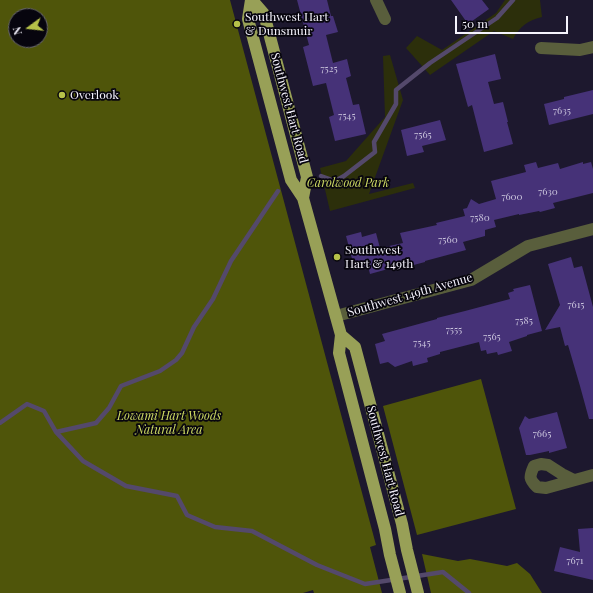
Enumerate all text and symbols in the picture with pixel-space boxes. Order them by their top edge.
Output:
north arrow [8,8,48,48]
scale bar [457,8,570,34]
place label: Southwest Hart & Dunsmuir [245,10,329,38]
text: 50 m [462,15,488,31]
marker: Southwest Hart & Dunsmuir [232,19,242,29]
text: N [9,25,25,37]
street label: Southwest Hart Road [267,51,311,165]
house number: 7525 [320,63,338,75]
place label: Overlook [70,88,119,102]
marker: Overlook [57,90,67,100]
house number: 7635 [553,105,571,117]
house number: 7545 [338,110,356,122]
house number: 7565 [414,129,432,141]
park label: Carolwood Park [307,176,389,190]
house number: 7630 [538,186,558,198]
house number: 7600 [501,191,523,203]
house number: 7580 [470,212,490,224]
house number: 7560 [438,234,458,246]
place label: Southwest Hart & 149th [345,243,413,271]
marker: Southwest Hart & 149th [332,252,342,262]
street label: Southwest 149th Avenue [346,270,474,320]
house number: 7615 [568,299,584,311]
house number: 7585 [515,315,533,327]
house number: 7555 [446,324,462,336]
house number: 7565 [483,331,501,343]
house number: 7545 [413,337,431,349]
street label: Southwest Hart Road [363,404,407,518]
park label: Lowami Hart Woods Natural Area [117,409,221,437]
house number: 7665 [533,428,551,440]
house number: 7671 [567,555,583,567]

